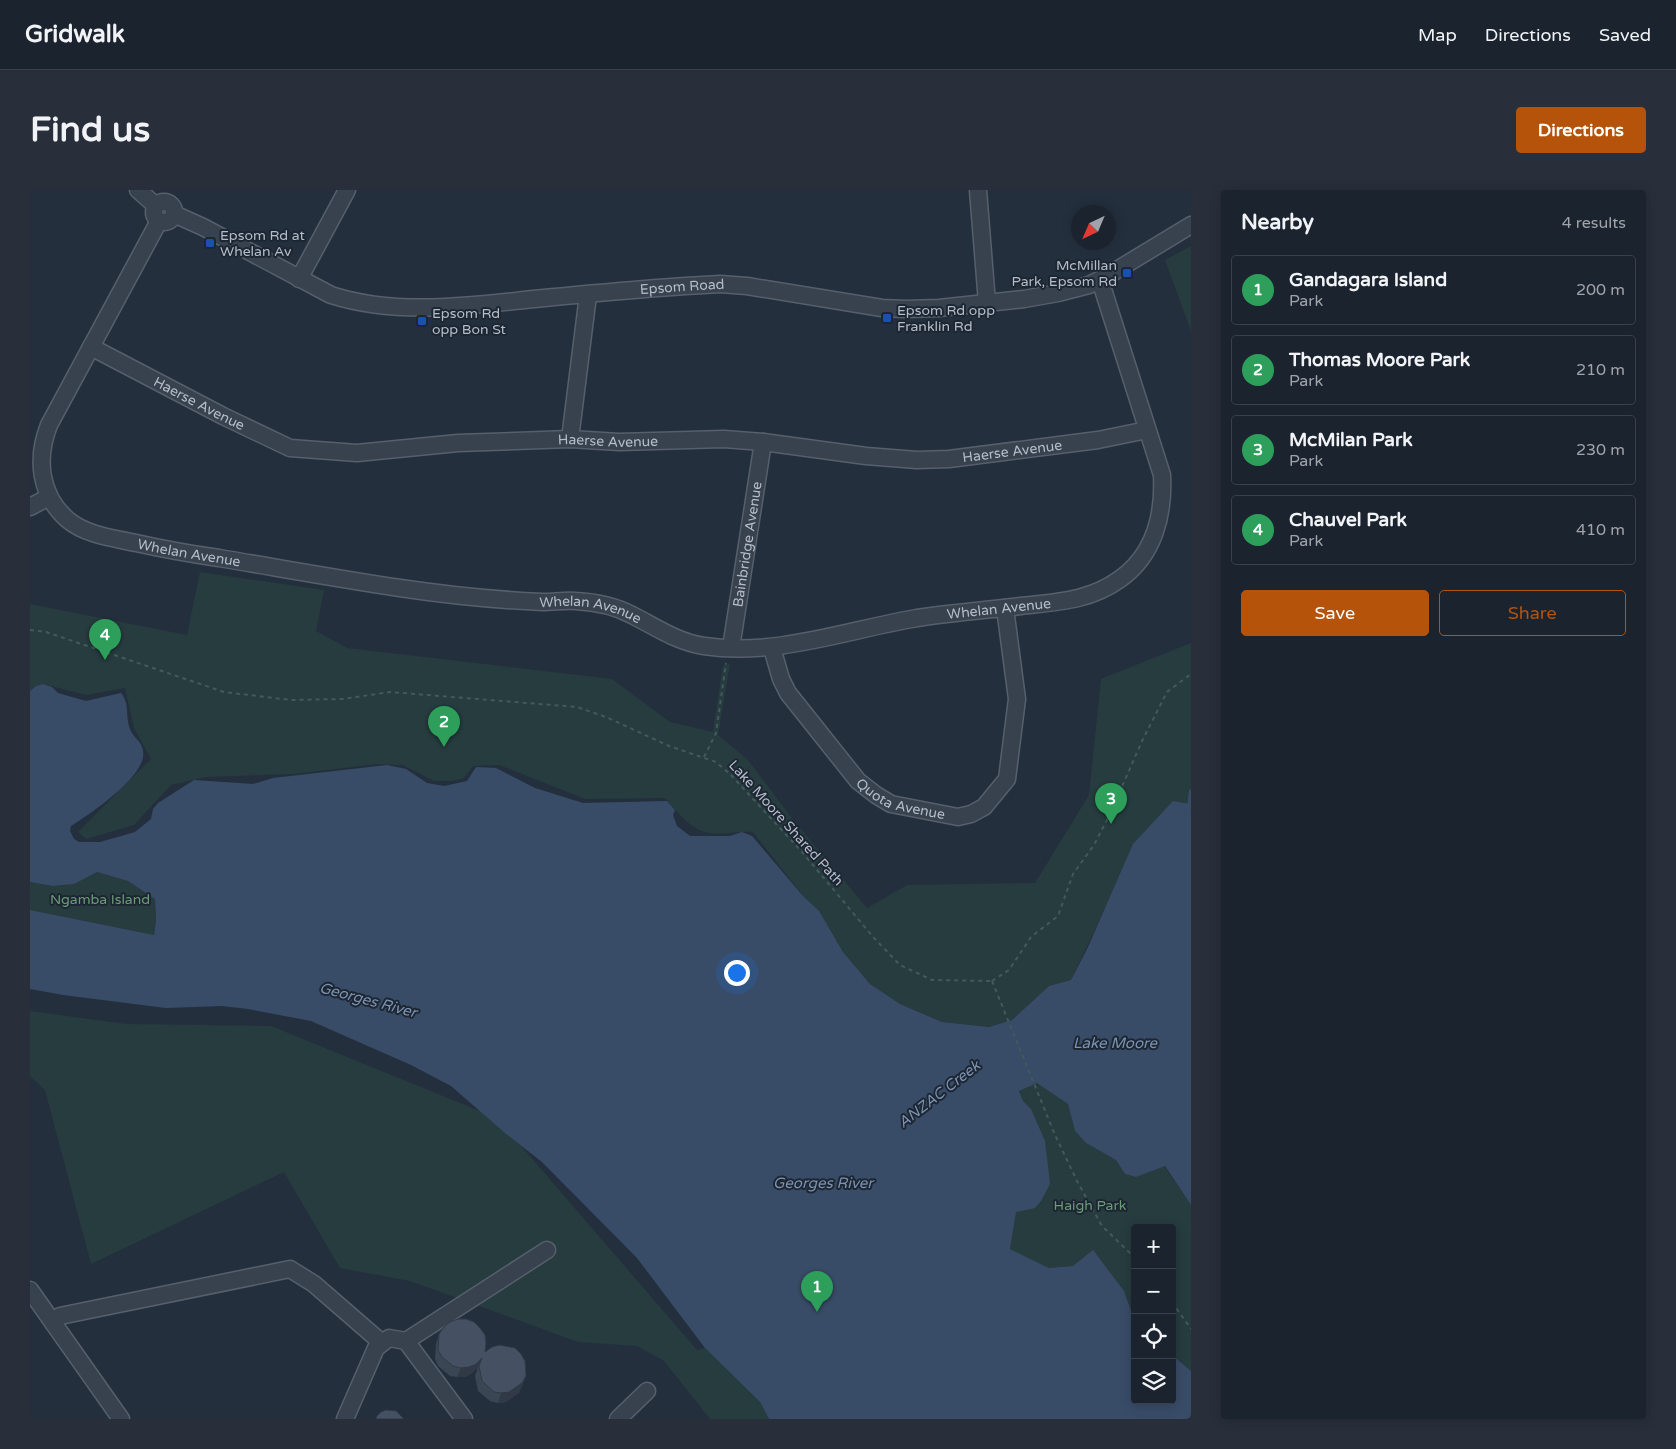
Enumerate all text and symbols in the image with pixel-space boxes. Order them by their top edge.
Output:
text: Gridwalk [25,20,125,49]
text: Map [1418,24,1457,46]
text: Directions [1485,24,1571,46]
text: Saved [1599,24,1651,46]
button: Directions [1516,107,1646,153]
text: Find us [30,109,150,151]
north arrow [1071,205,1116,250]
text: Nearby [1241,210,1314,235]
text: 4 results [1562,213,1626,233]
place label: Epsom Rd at Whelan Av [220,227,306,260]
marker: Epsom Rd at Whelan Av [204,237,216,249]
place label: McMillan Park, Epsom Rd [1012,257,1117,290]
marker: McMillan Park, Epsom Rd [1121,267,1133,279]
text: Gandagara Island [1289,269,1447,291]
street label: Epsom Road [639,275,725,298]
text: 1 [1253,280,1263,300]
text: 200 m [1576,280,1625,300]
text: Park [1289,291,1323,311]
place label: Epsom Rd opp Franklin Rd [897,302,995,335]
place label: Epsom Rd opp Bon St [432,305,506,338]
marker: Epsom Rd opp Franklin Rd [881,312,893,324]
marker: Epsom Rd opp Bon St [416,315,428,327]
text: Thomas Moore Park [1289,349,1470,371]
text: 2 [1253,360,1263,380]
text: 210 m [1576,360,1625,380]
text: Park [1289,371,1323,391]
street label: Haerse Avenue [151,373,248,434]
text: McMilan Park [1289,429,1413,451]
street label: Haerse Avenue [558,430,658,451]
street label: Haerse Avenue [961,436,1063,466]
text: 3 [1253,440,1263,460]
text: 230 m [1576,440,1625,460]
text: Park [1289,451,1323,471]
street label: Bainbridge Avenue [729,480,765,608]
text: Chauvel Park [1289,509,1407,531]
text: 4 [1253,520,1263,540]
text: 410 m [1576,520,1625,540]
text: Park [1289,531,1323,551]
street label: Whelan Avenue [136,535,242,570]
button: Save [1241,590,1429,636]
button: Share [1439,590,1626,636]
street label: Whelan Avenue [539,592,645,627]
street label: Whelan Avenue [946,594,1052,622]
pin: 4 [89,619,121,660]
pin: 2 [428,706,460,747]
street label: Lake Moore Shared Path [725,757,847,889]
street label: Quota Avenue [853,774,947,823]
pin: 3 [1095,783,1127,824]
park label: Ngamba Island [50,891,150,908]
your location [724,960,750,986]
water label: Georges River [317,978,421,1022]
water label: Lake Moore [1073,1034,1159,1052]
water label: ANZAC Creek [894,1055,985,1132]
water label: Georges River [773,1174,875,1192]
park label: Haigh Park [1054,1197,1127,1214]
map controls [1131,1224,1176,1404]
button: + [1131,1224,1176,1269]
button: − [1131,1269,1176,1314]
pin: 1 [801,1271,833,1312]
button: locate [1131,1314,1176,1359]
button: layers [1131,1359,1176,1404]

